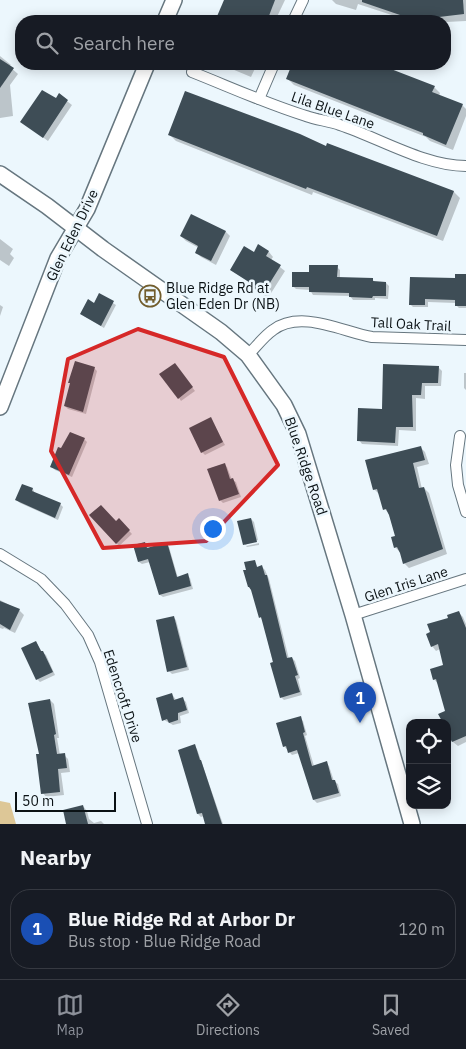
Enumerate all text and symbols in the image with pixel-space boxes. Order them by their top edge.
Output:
search box [15,15,451,70]
icon: search [33,29,61,57]
text: Search here [73,31,175,55]
street label: Lila Blue Lane [289,87,377,133]
street label: Glen Eden Drive [42,186,102,284]
place label: Blue Ridge Rd at Glen Eden Dr (NB) [166,279,280,313]
bus stop icon: Blue Ridge Rd at Glen Eden Dr (NB) [138,284,162,308]
street label: Tall Oak Trail [370,313,452,335]
street label: Blue Ridge Road [281,414,331,518]
your location [200,516,226,542]
street label: Glen Iris Lane [362,562,450,606]
street label: Edencroft Drive [99,647,147,745]
pin: 1 [344,682,376,723]
map controls [406,719,451,809]
button: locate [406,719,451,764]
button: layers [406,764,451,809]
scale bar [15,789,116,812]
text: 50 m [22,792,54,810]
text: Nearby [20,843,91,871]
text: Blue Ridge Rd at Arbor Dr [68,907,295,931]
text: 1 [32,919,42,939]
text: 120 m [398,919,445,939]
text: Bus stop · Blue Ridge Road [68,931,261,951]
tab: Map [56,991,84,1039]
tab: Directions [196,991,260,1039]
tab: Saved [372,991,410,1039]

